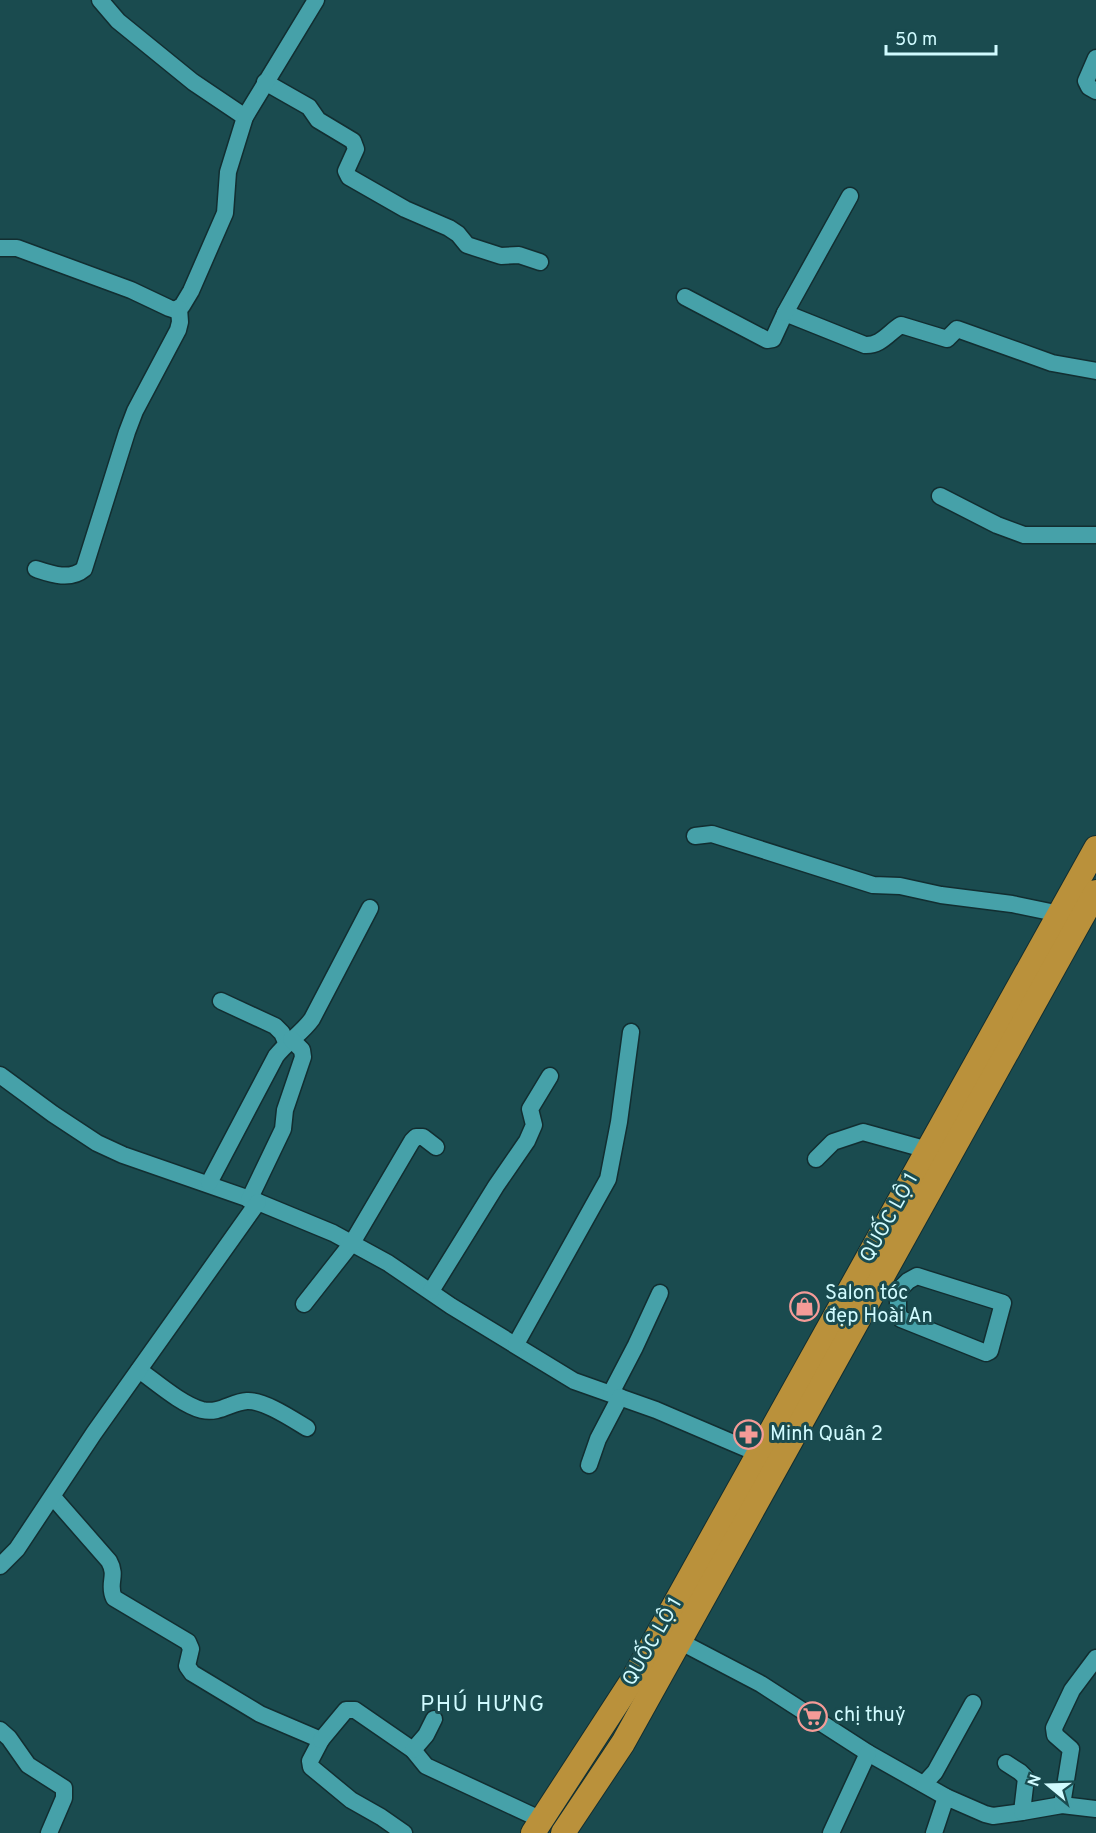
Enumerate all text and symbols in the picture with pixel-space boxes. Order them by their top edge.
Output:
scale bar [886,18,996,56]
text: 50 m [895,29,937,52]
street label: QUỐC LỘ 1 [850,1166,925,1267]
place label: Salon tóc đẹp Hoài An [825,1281,933,1330]
shop icon: Salon tóc đẹp Hoài An [788,1290,820,1322]
pharmacy icon: Minh Quân 2 [733,1419,765,1451]
place label: Minh Quân 2 [770,1422,883,1448]
street label: QUỐC LỘ 1 [613,1590,689,1691]
district label: PHÚ HƯNG [420,1689,546,1719]
supermarket icon: chị thuỷ [797,1700,829,1732]
place label: chị thuỷ [834,1703,906,1729]
north arrow [1018,1755,1078,1815]
text: N [1024,1772,1047,1789]

